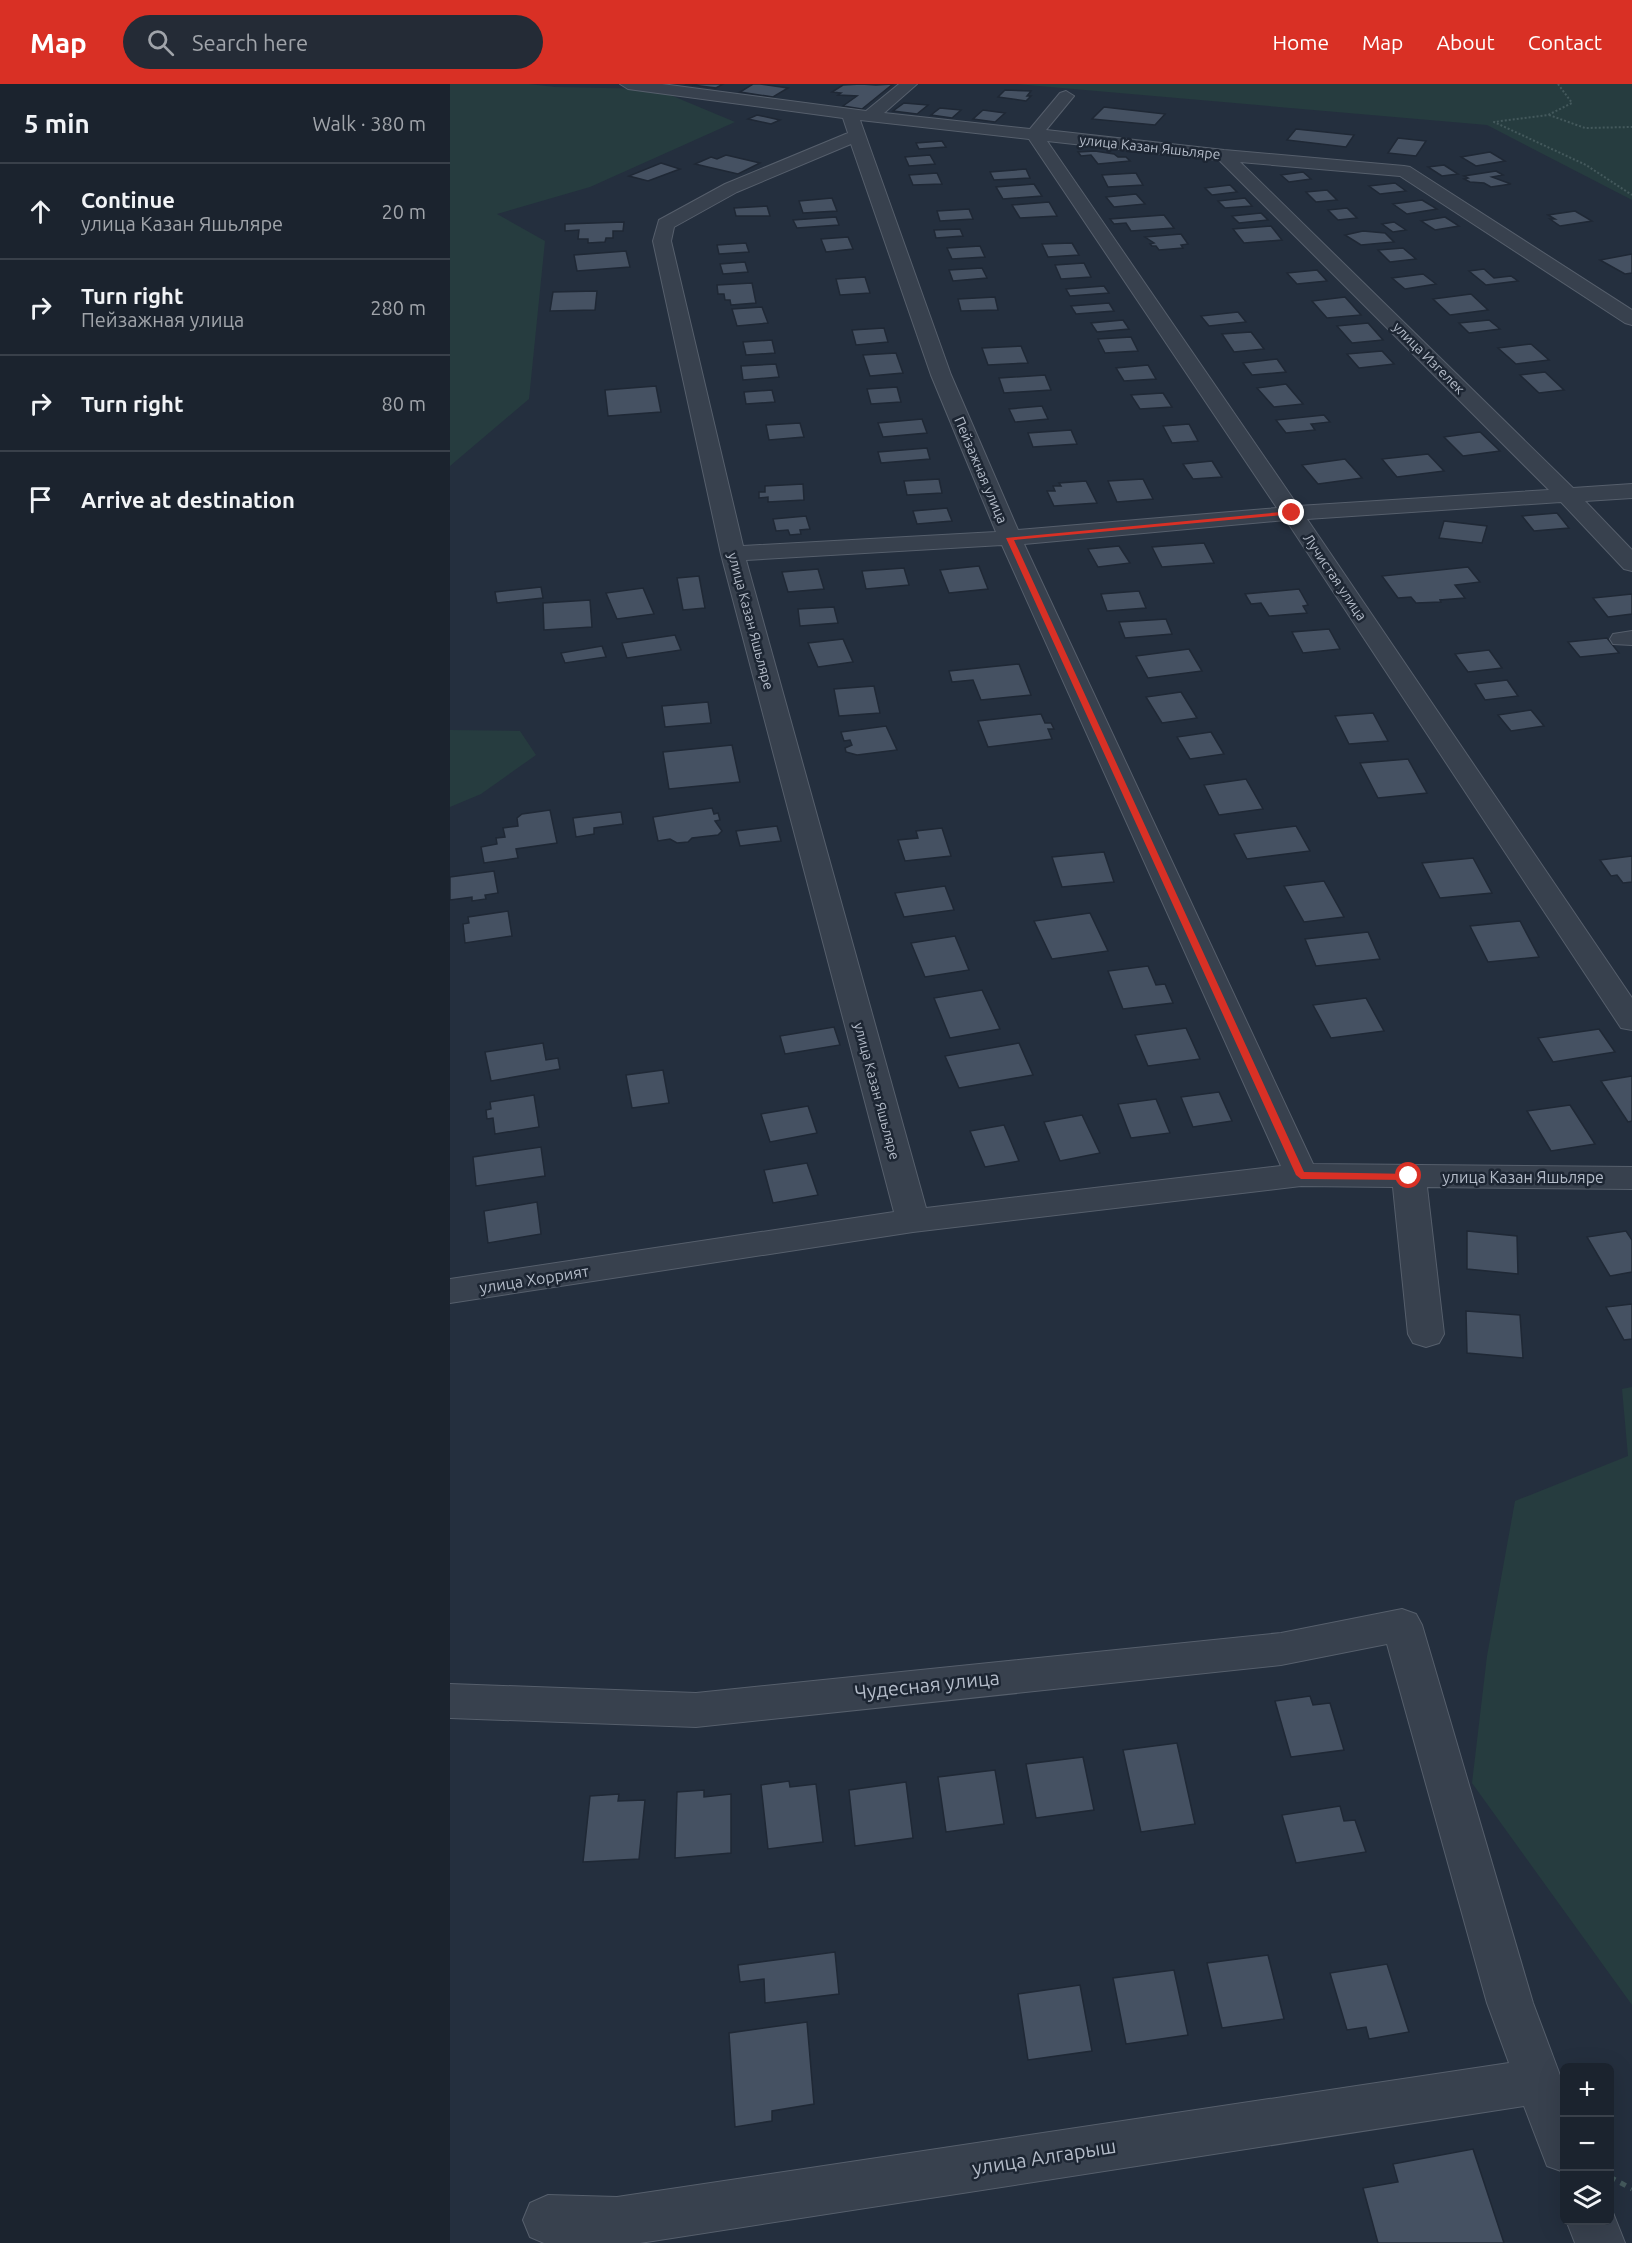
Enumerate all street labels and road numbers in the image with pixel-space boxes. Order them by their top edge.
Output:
street label: улица Казан Яшьляре [1079,132,1221,162]
street label: улица Изгелек [1390,319,1468,397]
street label: Пейзажная улица [951,414,1011,526]
street label: Лучистая улица [1300,531,1370,623]
street label: улица Казан Яшьляре [725,551,777,691]
street label: улица Казан Яшьляре [851,1021,903,1161]
street label: улица Казан Яшьляре [1442,1168,1604,1186]
street label: улица Хоррият [478,1261,590,1297]
street label: Чудесная улица [853,1665,1001,1704]
street label: улица Алгарыш [970,2134,1118,2179]

